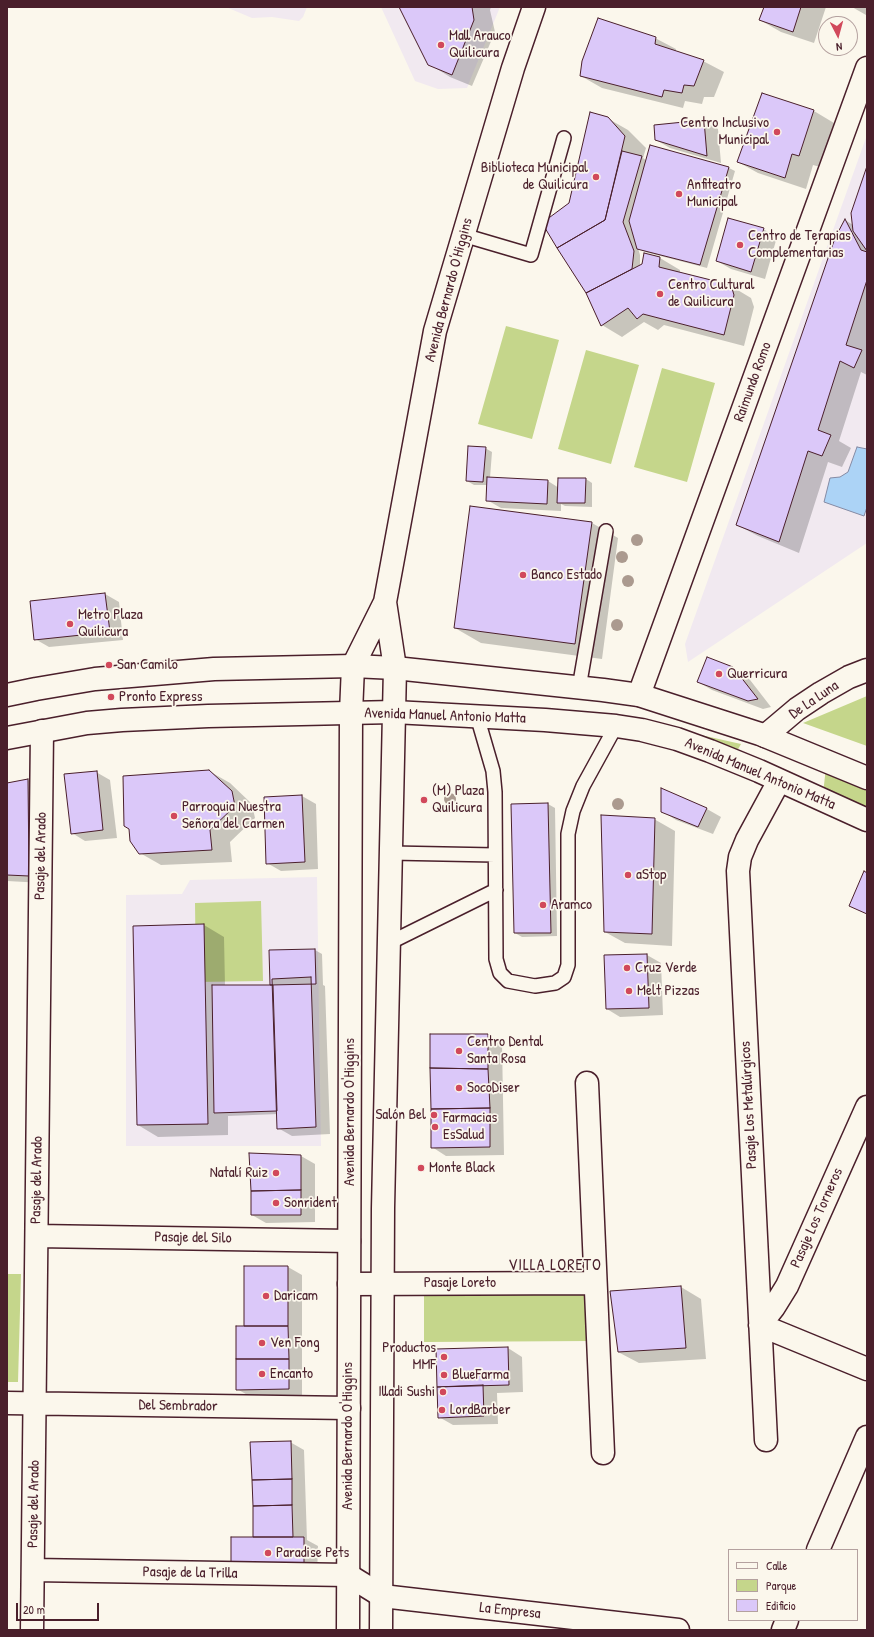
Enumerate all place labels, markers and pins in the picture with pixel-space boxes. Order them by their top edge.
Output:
place label: Mall Arauco Quilicura [449,27,511,62]
marker: Mall Arauco Quilicura [436,40,446,50]
place label: Centro Inclusivo Municipal [680,114,769,149]
marker: Centro Inclusivo Municipal [772,127,782,137]
place label: Biblioteca Municipal de Quilicura [481,159,588,194]
marker: Biblioteca Municipal de Quilicura [591,172,601,182]
place label: Anfiteatro Municipal [687,176,741,211]
marker: Anfiteatro Municipal [674,189,684,199]
place label: Centro de Terapias Complementarias [748,227,851,262]
marker: Centro de Terapias Complementarias [735,240,745,250]
place label: Centro Cultural de Quilicura [668,276,754,311]
marker: Centro Cultural de Quilicura [655,289,665,299]
place label: Banco Estado [531,566,602,584]
marker: Banco Estado [518,570,528,580]
place label: Metro Plaza Quilicura [78,606,143,641]
marker: Metro Plaza Quilicura [65,619,75,629]
place label: San Camilo [117,656,178,674]
marker: San Camilo [104,660,114,670]
place label: Querricura [727,665,787,683]
marker: Querricura [714,669,724,679]
place label: Pronto Express [119,688,203,706]
marker: Pronto Express [106,692,116,702]
place label: (M) Plaza Quilicura [432,782,484,817]
marker: (M) Plaza Quilicura [419,795,429,805]
place label: Parroquia Nuestra Señora del Carmen [182,798,285,833]
marker: Parroquia Nuestra Señora del Carmen [169,811,179,821]
place label: aStop [636,866,666,884]
marker: aStop [623,870,633,880]
place label: Aramco [551,896,592,914]
marker: Aramco [538,900,548,910]
place label: Cruz Verde [635,959,697,977]
marker: Cruz Verde [622,963,632,973]
place label: Melt Pizzas [637,982,700,1000]
marker: Melt Pizzas [624,986,634,996]
place label: Centro Dental Santa Rosa [467,1033,543,1068]
marker: Centro Dental Santa Rosa [454,1046,464,1056]
place label: SocoDiser [467,1079,520,1097]
marker: SocoDiser [454,1083,464,1093]
place label: Salón Bel [375,1106,426,1124]
place label: Farmacias EsSalud [443,1109,497,1144]
marker: Salón Bel [429,1110,439,1120]
marker: Farmacias EsSalud [430,1122,440,1132]
place label: Monte Black [429,1159,495,1177]
marker: Monte Black [416,1163,426,1173]
place label: Natalí Ruiz [210,1164,268,1182]
marker: Natalí Ruiz [271,1168,281,1178]
place label: Sonrident [284,1194,337,1212]
marker: Sonrident [271,1198,281,1208]
place label: Daricam [274,1287,318,1305]
marker: Daricam [261,1291,271,1301]
place label: Ven Fong [270,1334,320,1352]
marker: Ven Fong [257,1338,267,1348]
place label: Productos MMF [382,1339,436,1374]
marker: Productos MMF [439,1352,449,1362]
place label: Encanto [270,1365,313,1383]
place label: BlueFarma [452,1366,509,1384]
marker: Encanto [257,1369,267,1379]
marker: BlueFarma [439,1370,449,1380]
place label: Illadi Sushi [378,1383,435,1401]
marker: Illadi Sushi [438,1387,448,1397]
place label: LordBarber [450,1401,510,1419]
marker: LordBarber [437,1405,447,1415]
place label: Paradise Pets [276,1544,349,1562]
marker: Paradise Pets [263,1548,273,1558]

